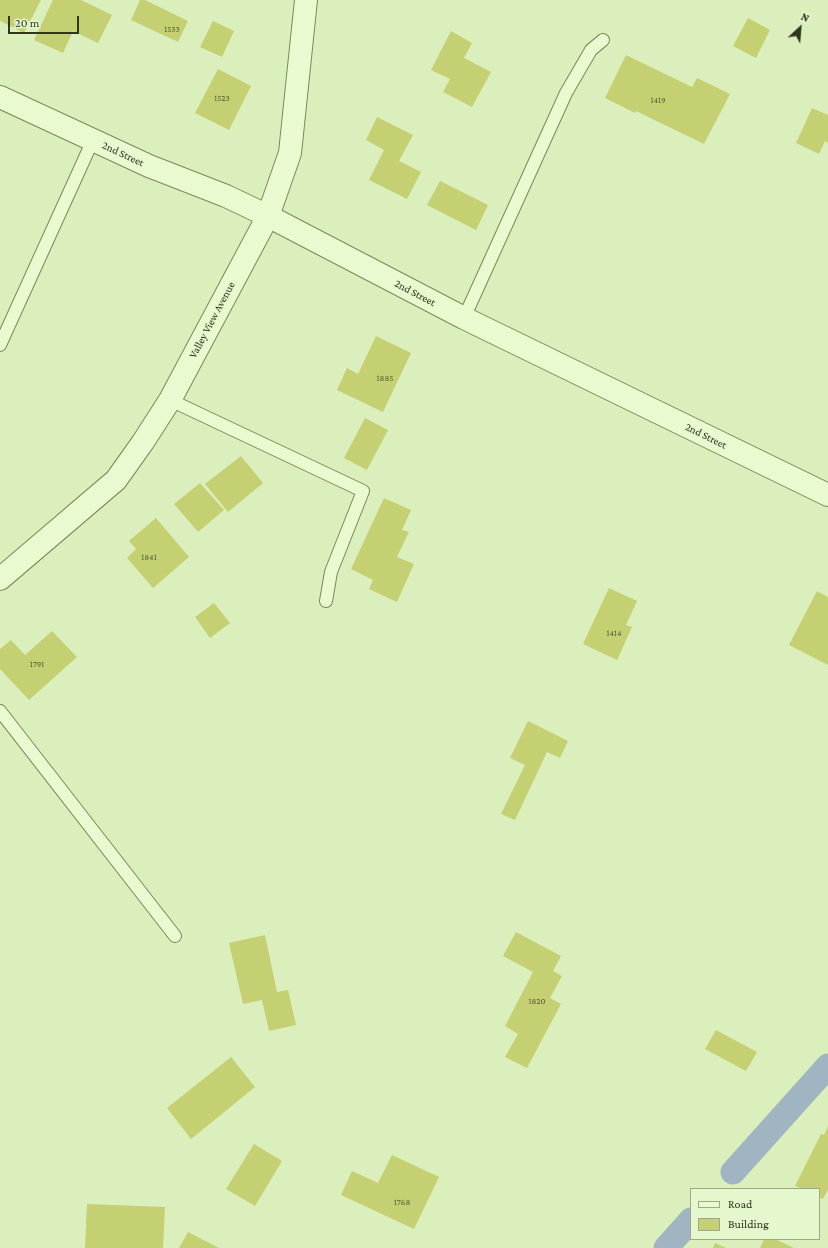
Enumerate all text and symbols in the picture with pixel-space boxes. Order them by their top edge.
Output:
scale bar [10,8,81,34]
north arrow [780,8,820,48]
text: N [799,10,811,24]
text: 20 m [15,16,39,30]
house number: 1533 [164,24,180,34]
house number: 1523 [214,93,230,103]
house number: 1419 [650,95,666,105]
street label: 2nd Street [100,139,146,169]
street label: 2nd Street [392,277,438,309]
street label: Valley View Avenue [186,279,238,361]
house number: 1885 [377,373,393,383]
street label: 2nd Street [683,420,729,452]
house number: 1841 [141,552,157,562]
house number: 1414 [606,628,622,638]
house number: 1791 [30,659,44,669]
house number: 1820 [528,996,546,1006]
legend [690,1188,820,1240]
house number: 1768 [394,1197,410,1207]
text: Road [728,1197,752,1211]
text: Building [728,1217,769,1231]

